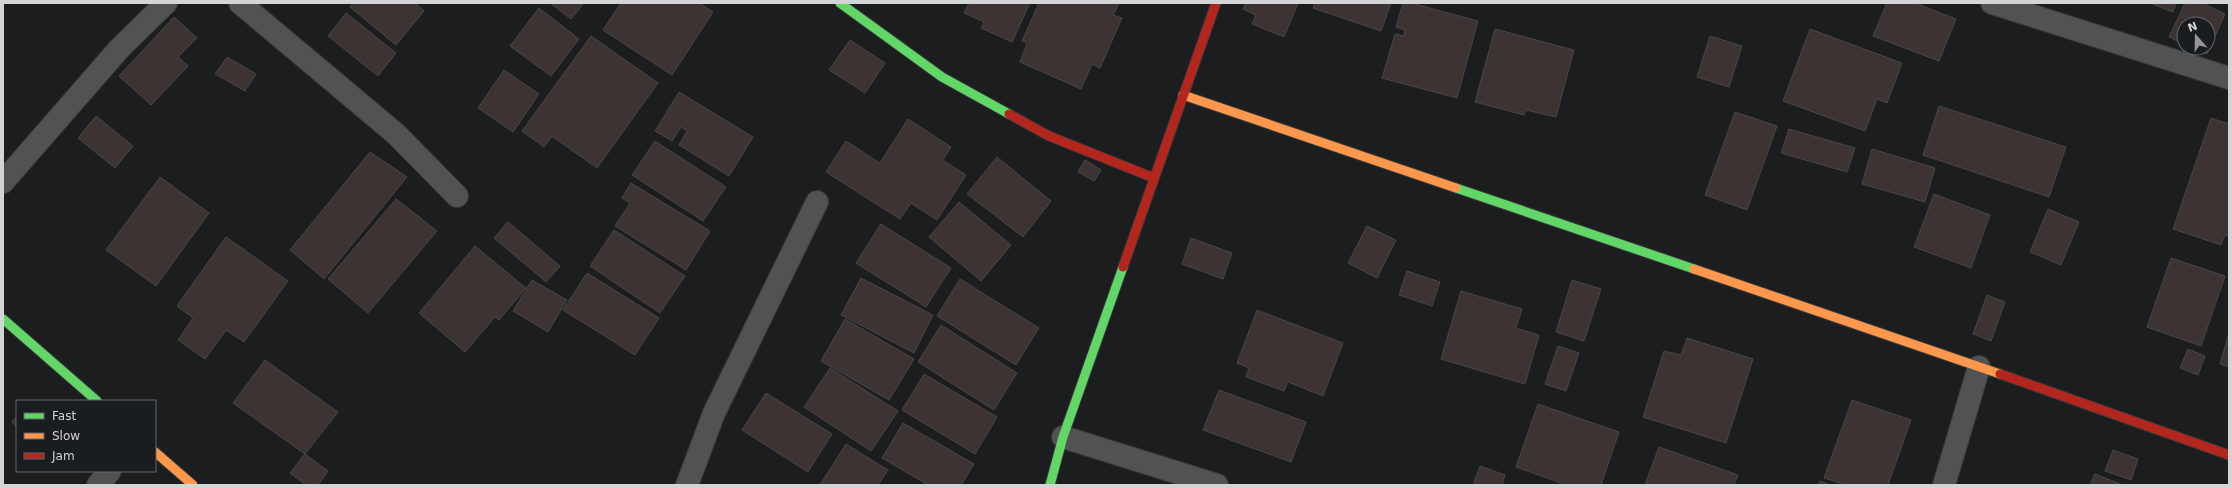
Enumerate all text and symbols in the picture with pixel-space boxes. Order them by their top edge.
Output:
north arrow [2176,16,2216,56]
text: N [2186,19,2199,35]
legend [16,400,156,472]
text: Fast [52,409,76,423]
text: Slow [52,429,80,443]
text: Jam [51,449,75,463]

